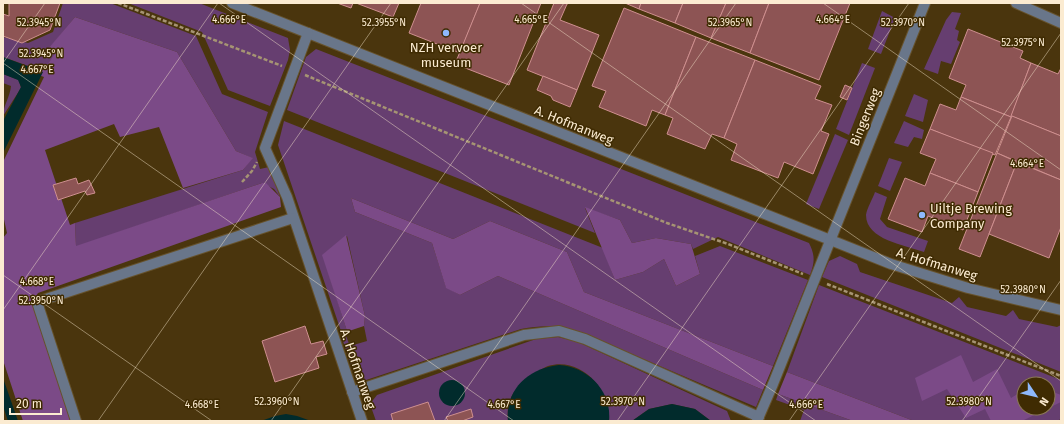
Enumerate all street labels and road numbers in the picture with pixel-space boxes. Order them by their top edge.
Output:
street label: Bingerweg [847,86,883,148]
street label: A. Hofmanweg [532,102,616,148]
street label: A. Hofmanweg [895,245,980,283]
street label: A. Hofmanweg [337,327,379,411]

